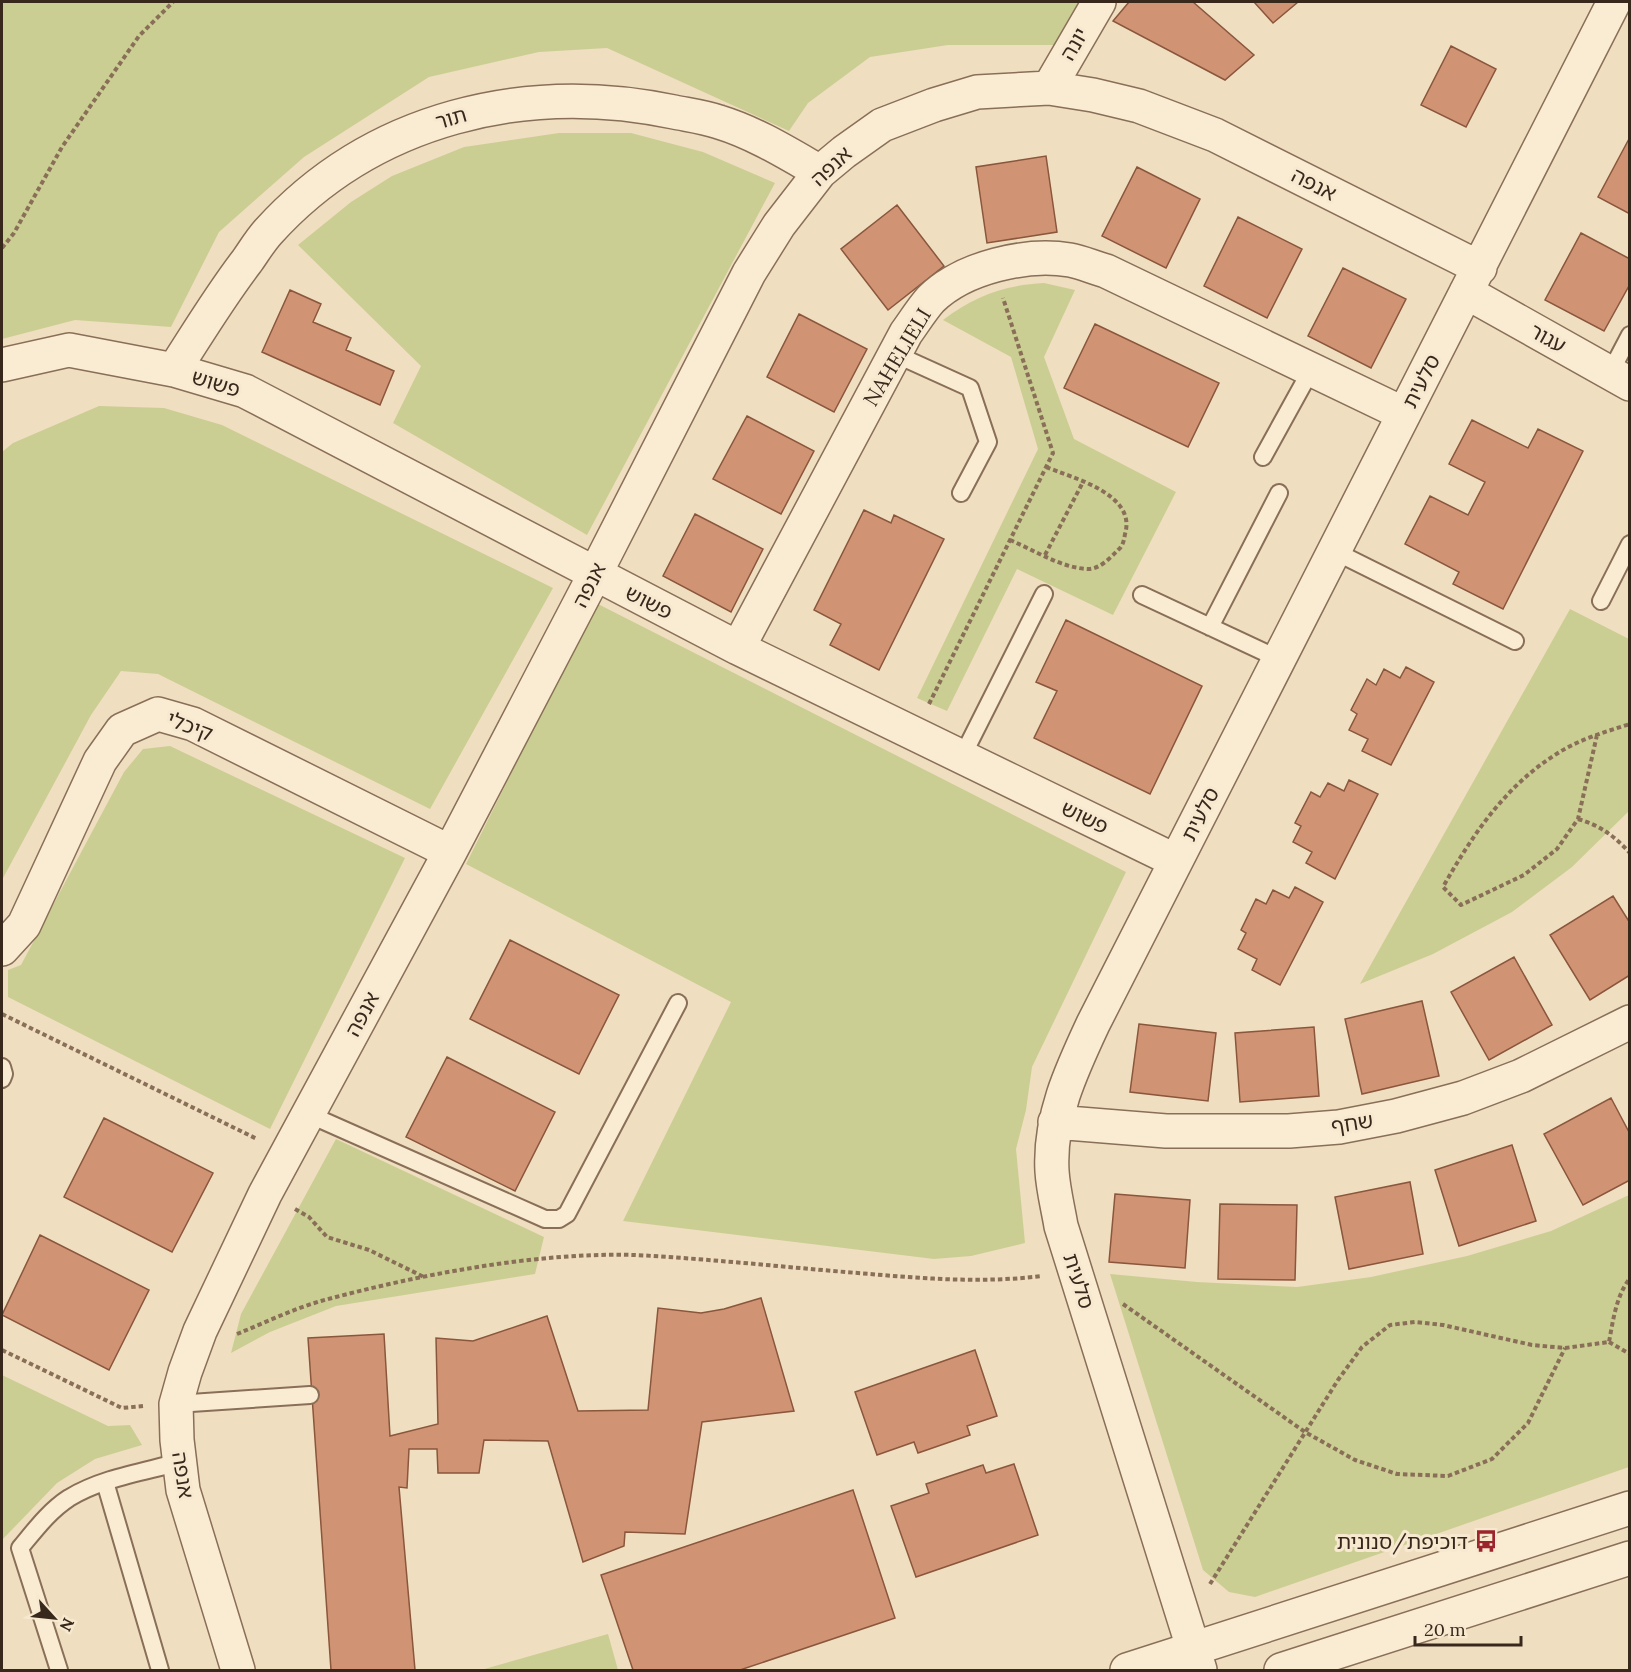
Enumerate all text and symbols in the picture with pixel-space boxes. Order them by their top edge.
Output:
street label: יונה [1054,23,1094,65]
street label: תור [432,101,470,135]
street label: אנפה [805,140,857,192]
street label: אנפה [1287,161,1341,207]
street label: NAHELIELI [857,303,937,411]
street label: עגור [1525,317,1571,359]
street label: סלעית [1396,349,1446,413]
street label: פשוש [188,363,244,403]
street label: אנפה [566,558,612,612]
street label: פשוש [621,579,677,625]
street label: קיכלי [163,705,217,747]
street label: סלעית [1175,782,1225,846]
street label: פשוש [1057,794,1113,840]
street label: אנפה [339,987,385,1041]
street label: שחף [1329,1106,1375,1140]
street label: סלעית [1057,1250,1101,1312]
street label: אנפה [166,1450,200,1500]
place label: דוכיפת/סנונית [1337,1528,1468,1555]
bus stop icon: דוכיפת/סנונית [1473,1528,1499,1554]
north arrow [24,1588,84,1648]
scale bar [1415,1609,1522,1647]
text: N [56,1615,79,1635]
text: 20 m [1424,1618,1466,1641]

